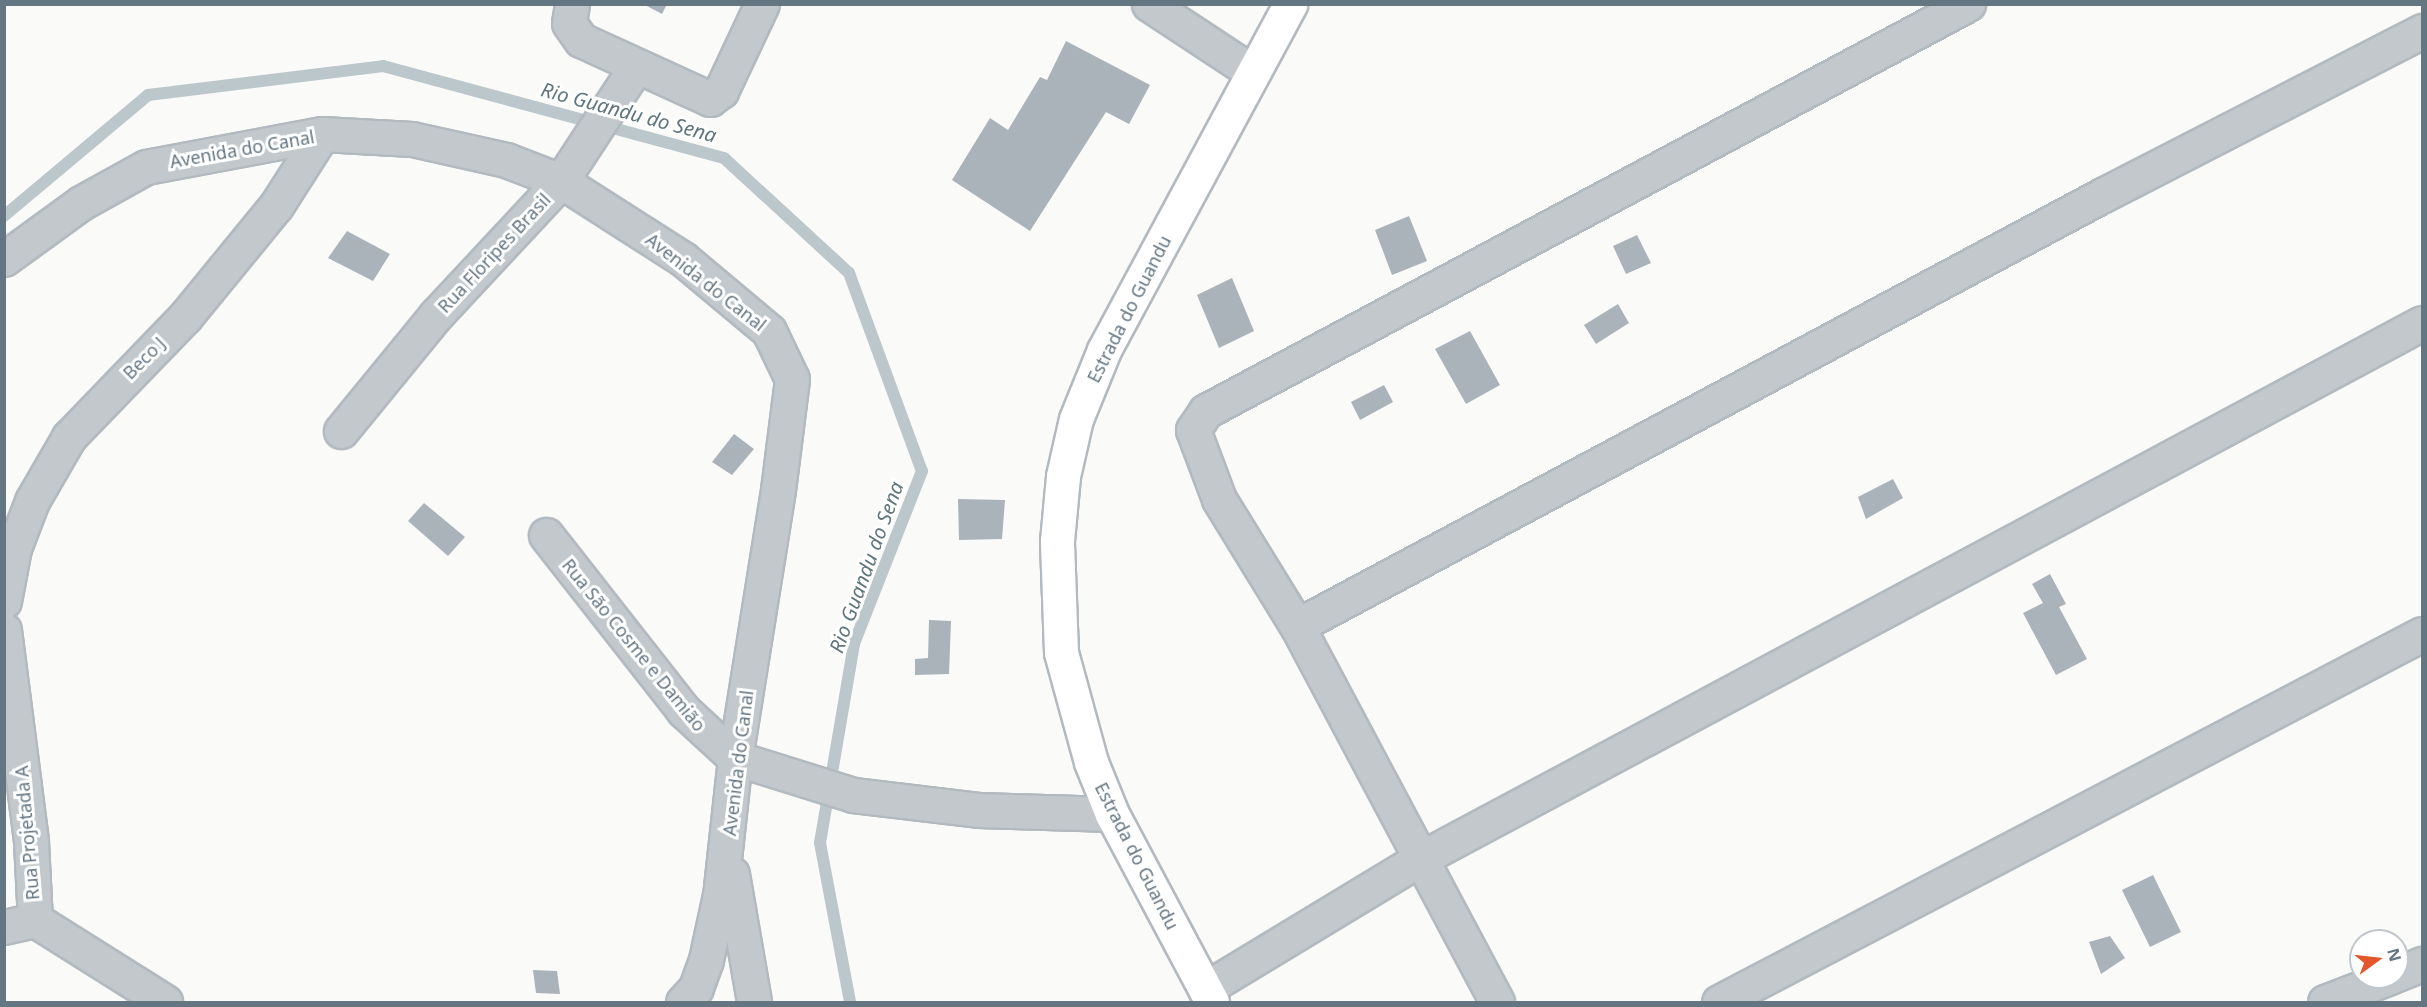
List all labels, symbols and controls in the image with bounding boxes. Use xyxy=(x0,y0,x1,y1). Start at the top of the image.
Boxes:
water label: Rio Guandu do Sena xyxy=(539,77,719,147)
street label: Avenida do Canal xyxy=(168,126,316,172)
street label: Rua Floripes Brasil xyxy=(433,189,555,317)
street label: Avenida do Canal xyxy=(642,228,770,336)
street label: Estrada do Guandu xyxy=(1083,232,1175,386)
street label: Beco J xyxy=(118,332,170,384)
water label: Rio Guandu do Sena xyxy=(824,478,908,656)
street label: Rua São Cosme e Damião xyxy=(558,554,710,736)
street label: Avenida do Canal xyxy=(718,689,758,837)
street label: Rua Projetada A xyxy=(10,765,44,901)
street label: Estrada do Guandu xyxy=(1091,779,1183,933)
north arrow xyxy=(2349,929,2409,989)
text: N xyxy=(2382,946,2407,964)

